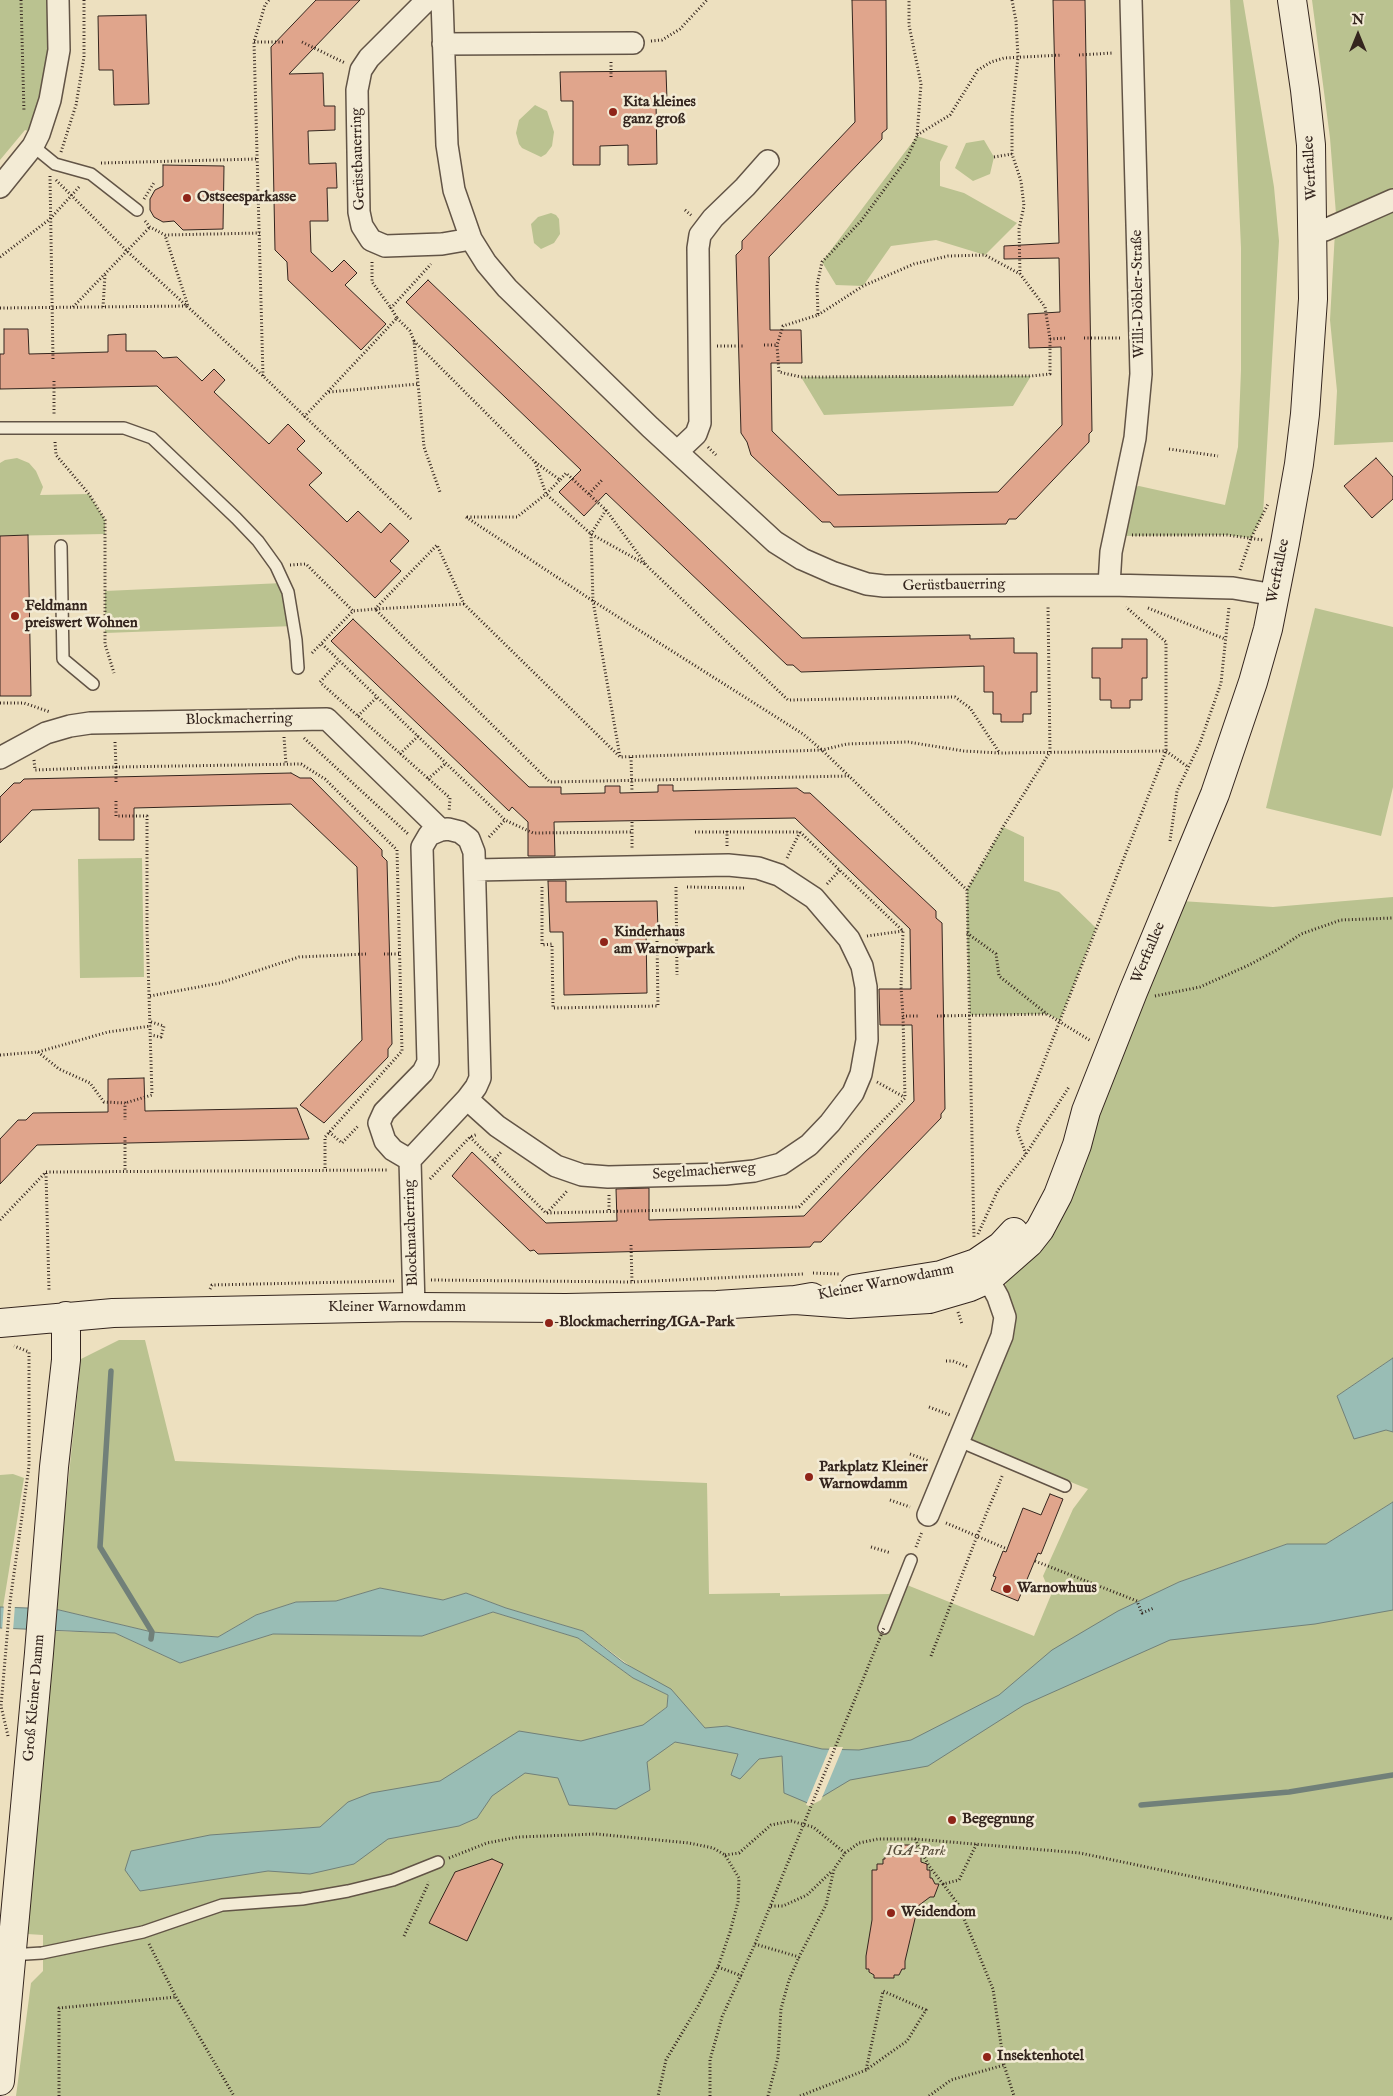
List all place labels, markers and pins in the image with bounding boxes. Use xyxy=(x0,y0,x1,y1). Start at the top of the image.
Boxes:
place label: Kita kleines ganz groß xyxy=(623,94,696,129)
marker: Kita kleines ganz groß xyxy=(607,106,619,118)
place label: Ostseesparkasse xyxy=(197,189,296,207)
marker: Ostseesparkasse xyxy=(181,192,193,204)
place label: Feldmann preiswert Wohnen xyxy=(25,598,138,633)
marker: Feldmann preiswert Wohnen xyxy=(9,610,21,622)
place label: Kinderhaus am Warnowpark xyxy=(614,924,715,959)
marker: Kinderhaus am Warnowpark xyxy=(598,936,610,948)
place label: Blockmacherring/IGA-Park xyxy=(559,1314,735,1332)
marker: Blockmacherring/IGA-Park xyxy=(543,1317,555,1329)
place label: Parkplatz Kleiner Warnowdamm xyxy=(819,1459,928,1494)
marker: Parkplatz Kleiner Warnowdamm xyxy=(803,1471,815,1483)
place label: Warnowhuus xyxy=(1017,1580,1097,1598)
marker: Warnowhuus xyxy=(1001,1583,1013,1595)
place label: Begegnung xyxy=(962,1811,1034,1829)
marker: Begegnung xyxy=(946,1814,958,1826)
place label: Weidendom xyxy=(901,1904,976,1922)
marker: Weidendom xyxy=(885,1907,897,1919)
place label: Insektenhotel xyxy=(997,2048,1084,2066)
marker: Insektenhotel xyxy=(981,2051,993,2063)

